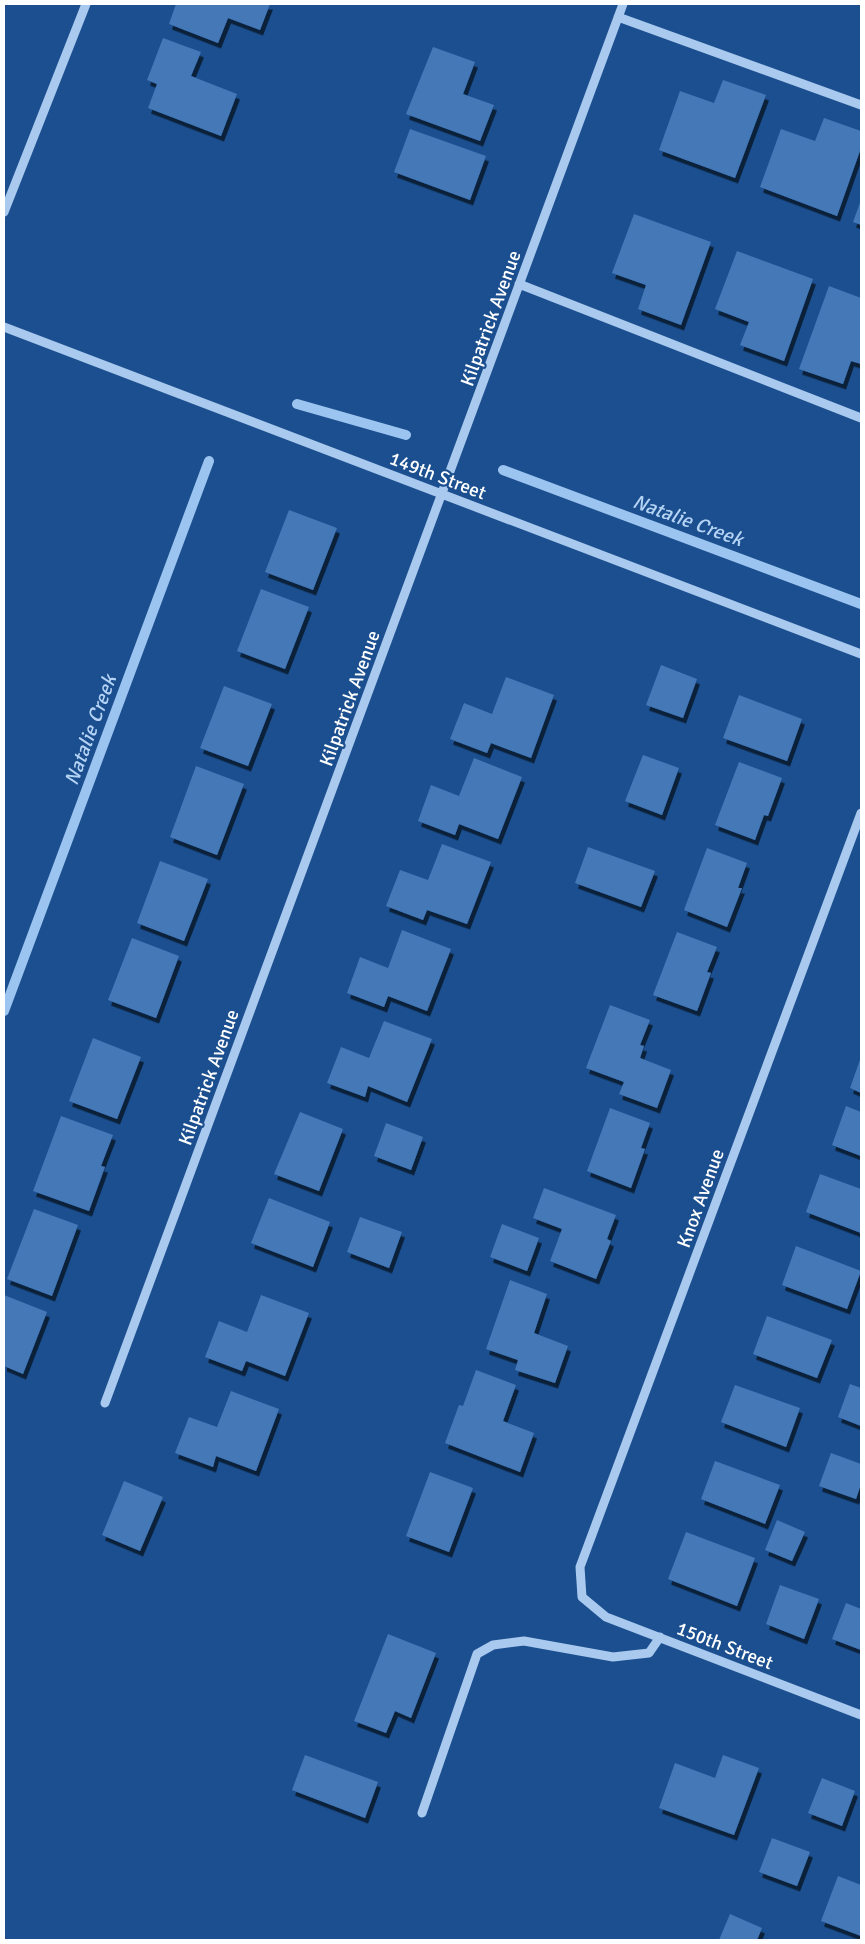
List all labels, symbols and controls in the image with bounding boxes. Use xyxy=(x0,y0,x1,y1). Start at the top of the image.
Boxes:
street label: Kilpatrick Avenue xyxy=(455,247,527,390)
street label: 149th Street xyxy=(386,447,490,505)
water label: Natalie Creek xyxy=(629,489,748,553)
street label: Kilpatrick Avenue xyxy=(314,627,386,770)
water label: Natalie Creek xyxy=(59,670,123,789)
street label: Kilpatrick Avenue xyxy=(173,1006,245,1149)
street label: Knox Avenue xyxy=(672,1146,730,1251)
street label: 150th Street xyxy=(673,1617,777,1675)

